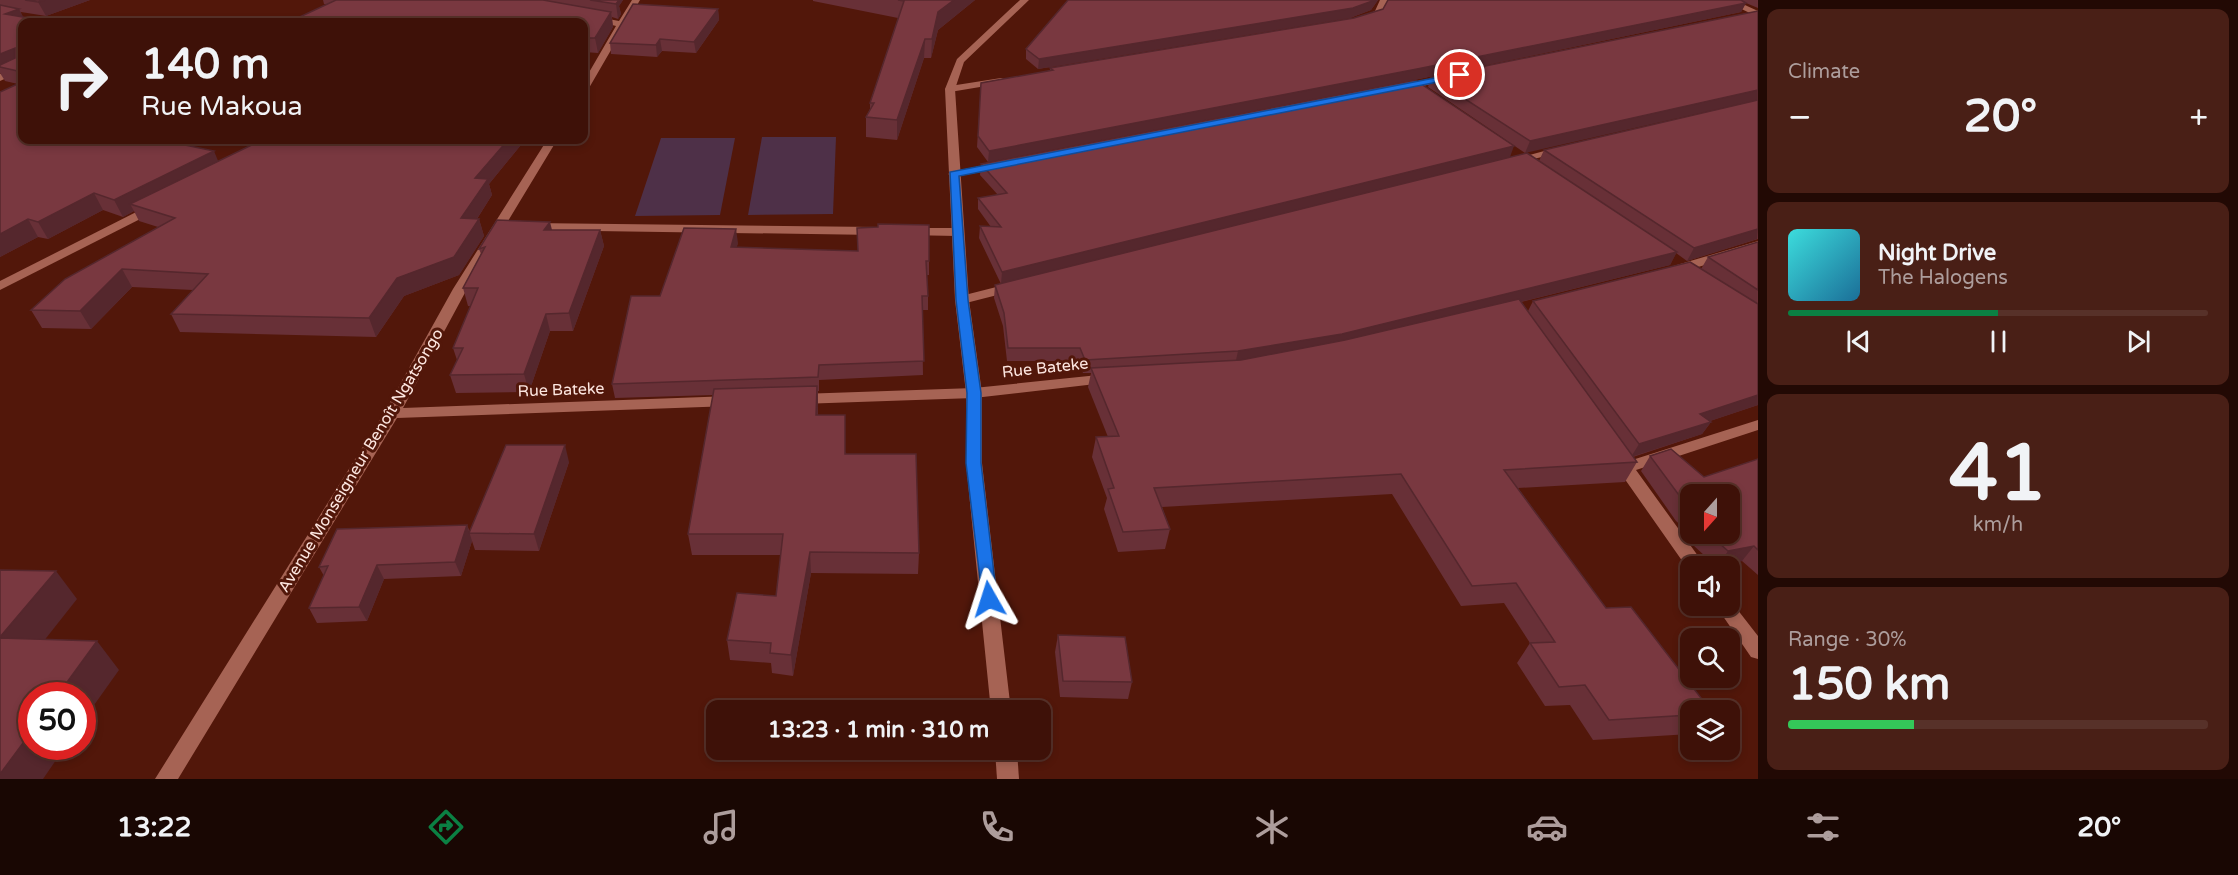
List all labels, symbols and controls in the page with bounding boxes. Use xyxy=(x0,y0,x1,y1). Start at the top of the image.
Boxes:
text: 140 m xyxy=(141,39,270,90)
icon: right xyxy=(42,42,120,120)
pin xyxy=(1434,49,1485,100)
icon: arrive xyxy=(1443,58,1476,91)
text: Climate xyxy=(1788,60,1860,84)
text: Rue Makoua xyxy=(141,90,303,123)
text: 20° xyxy=(1964,90,2037,144)
text: − xyxy=(1788,98,1812,137)
text: + xyxy=(2189,98,2208,137)
text: Night Drive xyxy=(1878,240,1996,266)
text: The Halogens xyxy=(1878,266,2008,290)
street label: Avenue Monseigneur Benoît Ngatsongo xyxy=(274,325,448,596)
icon: previous xyxy=(1842,325,1875,358)
icon: pause xyxy=(1982,325,2015,358)
icon: next xyxy=(2122,325,2155,358)
street label: Rue Bateke xyxy=(1001,354,1089,382)
street label: Rue Bateke xyxy=(517,378,605,402)
text: 41 xyxy=(1949,427,2047,521)
north arrow xyxy=(1680,484,1740,544)
map controls xyxy=(1680,484,1740,760)
text: km/h xyxy=(1973,513,2023,537)
button: sound xyxy=(1680,556,1740,616)
position arrow xyxy=(957,567,1021,631)
button: search xyxy=(1680,628,1740,688)
text: Range · 30% xyxy=(1788,628,1907,652)
text: 150 km xyxy=(1788,658,1950,712)
speed limit sign: 50 xyxy=(18,682,96,760)
button: layers xyxy=(1680,700,1740,760)
text: 13:23 · 1 min · 310 m xyxy=(768,717,989,743)
icon: directions xyxy=(425,806,467,848)
icon: music xyxy=(700,806,742,848)
icon: phone xyxy=(976,806,1018,848)
icon: climate xyxy=(1251,806,1293,848)
icon: car xyxy=(1526,806,1568,848)
icon: filters xyxy=(1802,806,1844,848)
text: 13:22 xyxy=(117,811,192,844)
text: 20° xyxy=(2077,811,2121,844)

